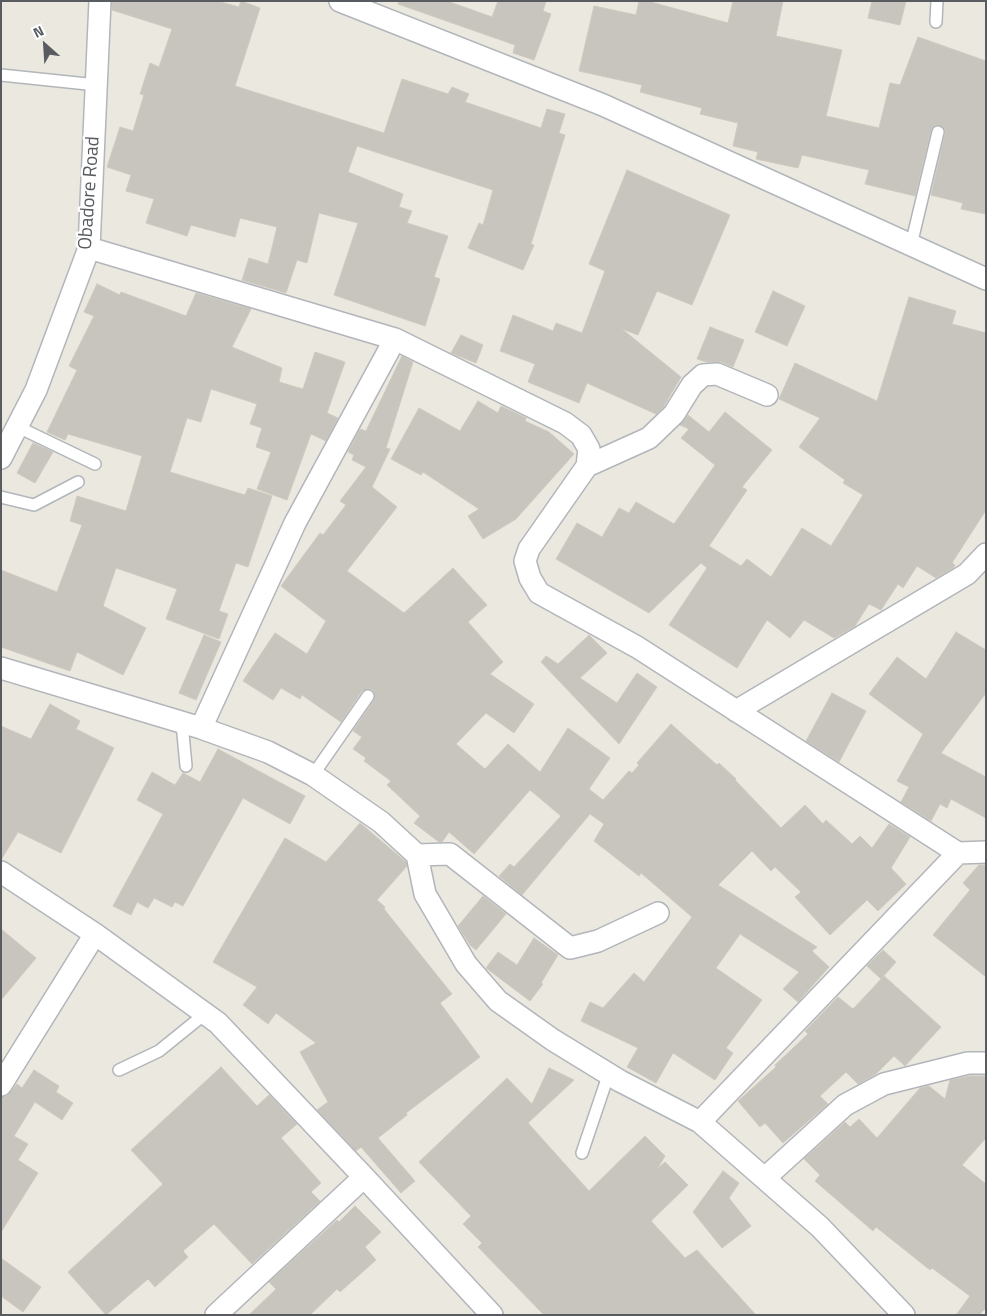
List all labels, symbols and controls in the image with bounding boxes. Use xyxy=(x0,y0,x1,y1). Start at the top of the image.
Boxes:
north arrow xyxy=(20,20,70,70)
text: N xyxy=(29,20,47,43)
street label: Obadore Road xyxy=(75,136,105,250)

